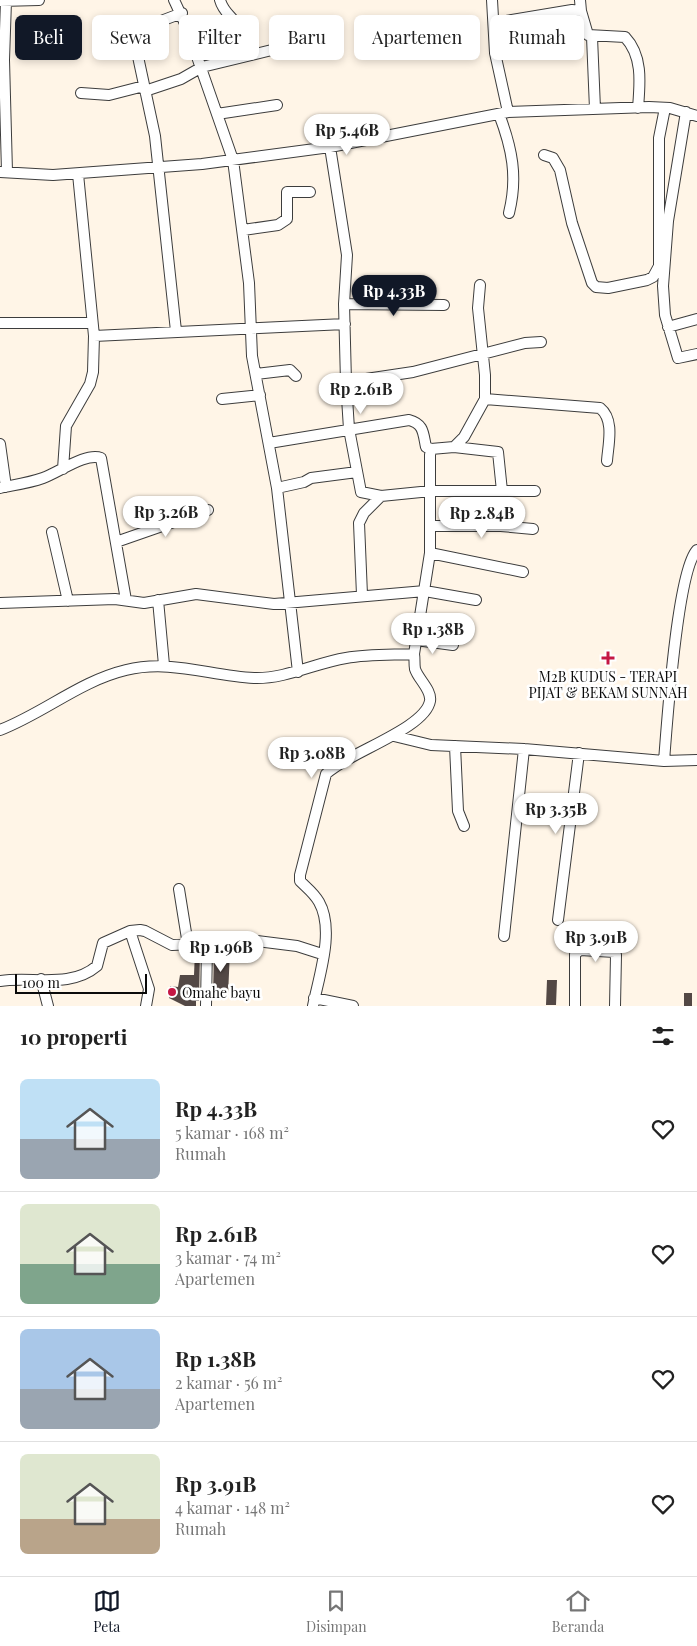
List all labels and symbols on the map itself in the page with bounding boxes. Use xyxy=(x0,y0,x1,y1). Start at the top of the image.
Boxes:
pin: Rp 5.46B xyxy=(295,114,399,156)
pin: Rp 4.33B xyxy=(342,274,446,317)
pin: Rp 2.61B xyxy=(309,372,413,415)
pin: Rp 3.26B xyxy=(114,496,218,538)
pin: Rp 2.84B xyxy=(430,496,534,539)
pin: Rp 1.38B xyxy=(381,612,485,655)
marker: M2B KUDUS - TERAPI PIJAT & BEKAM SUNNAH xyxy=(601,651,615,665)
place label: M2B KUDUS - TERAPI PIJAT & BEKAM SUNNAH xyxy=(528,667,688,702)
pin: Rp 3.08B xyxy=(260,736,364,779)
pin: Rp 3.35B xyxy=(504,792,608,835)
pin: Rp 3.91B xyxy=(544,920,648,963)
pin: Rp 1.96B xyxy=(169,930,273,973)
scale bar xyxy=(15,971,148,994)
place label: Omahe bayu xyxy=(182,983,261,1002)
marker: Omahe bayu xyxy=(166,986,178,998)

